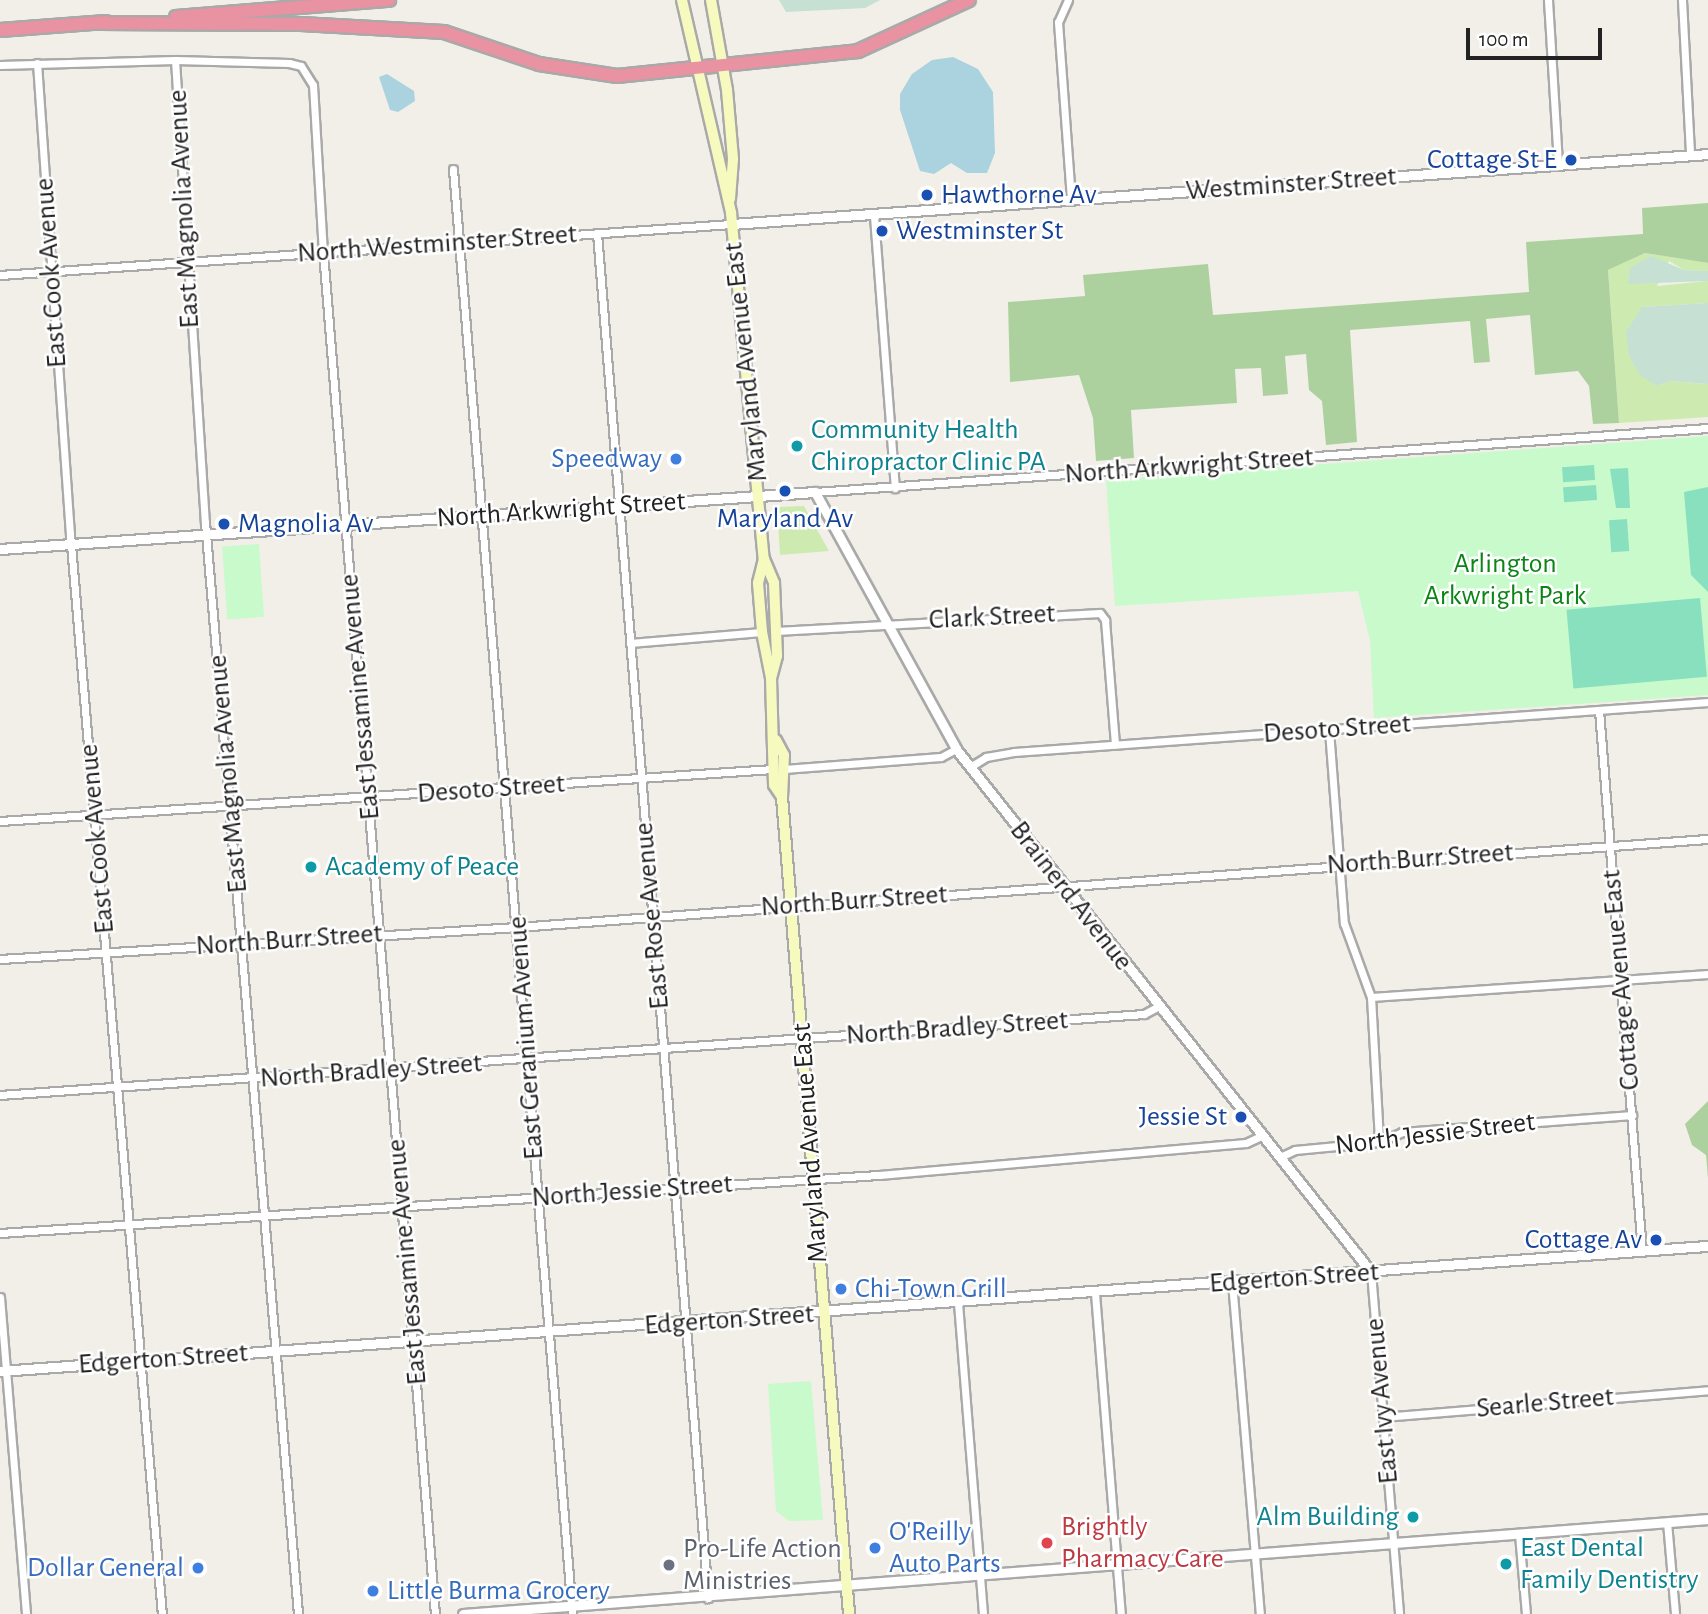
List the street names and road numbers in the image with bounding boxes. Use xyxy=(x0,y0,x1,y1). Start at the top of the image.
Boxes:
street label: East Magnolia Avenue xyxy=(161,89,207,329)
street label: Westminster Street xyxy=(1185,160,1397,208)
street label: East Cook Avenue xyxy=(28,177,74,369)
street label: North Westminster Street xyxy=(296,217,578,271)
street label: Maryland Avenue East xyxy=(717,241,775,483)
street label: North Arkwright Street xyxy=(1063,441,1315,491)
street label: North Arkwright Street xyxy=(435,485,687,535)
street label: East Jessamine Avenue xyxy=(333,573,387,821)
street label: Clark Street xyxy=(928,597,1056,637)
street label: East Magnolia Avenue xyxy=(201,653,255,895)
street label: Desoto Street xyxy=(1262,707,1412,751)
street label: East Cook Avenue xyxy=(72,743,122,935)
street label: Desoto Street xyxy=(416,767,566,811)
street label: Brainerd Avenue xyxy=(1002,815,1140,977)
street label: East Rose Avenue xyxy=(627,821,677,1011)
street label: North Burr Street xyxy=(1326,836,1514,882)
street label: Cottage Avenue East xyxy=(1595,868,1647,1092)
street label: North Burr Street xyxy=(760,878,948,924)
street label: East Geranium Avenue xyxy=(501,915,551,1161)
street label: North Burr Street xyxy=(195,917,383,963)
street label: North Bradley Street xyxy=(845,1003,1069,1053)
street label: Maryland Avenue East xyxy=(785,1022,835,1264)
street label: North Bradley Street xyxy=(259,1046,483,1096)
street label: North Jessie Street xyxy=(1333,1105,1537,1163)
street label: East Jessamine Avenue xyxy=(380,1138,434,1386)
street label: North Jessie Street xyxy=(530,1167,734,1215)
street label: Edgerton Street xyxy=(1208,1255,1380,1301)
street label: Edgerton Street xyxy=(643,1297,815,1343)
street label: East Ivy Avenue xyxy=(1358,1317,1406,1485)
street label: Edgerton Street xyxy=(77,1336,249,1382)
street label: Searle Street xyxy=(1475,1380,1615,1426)

